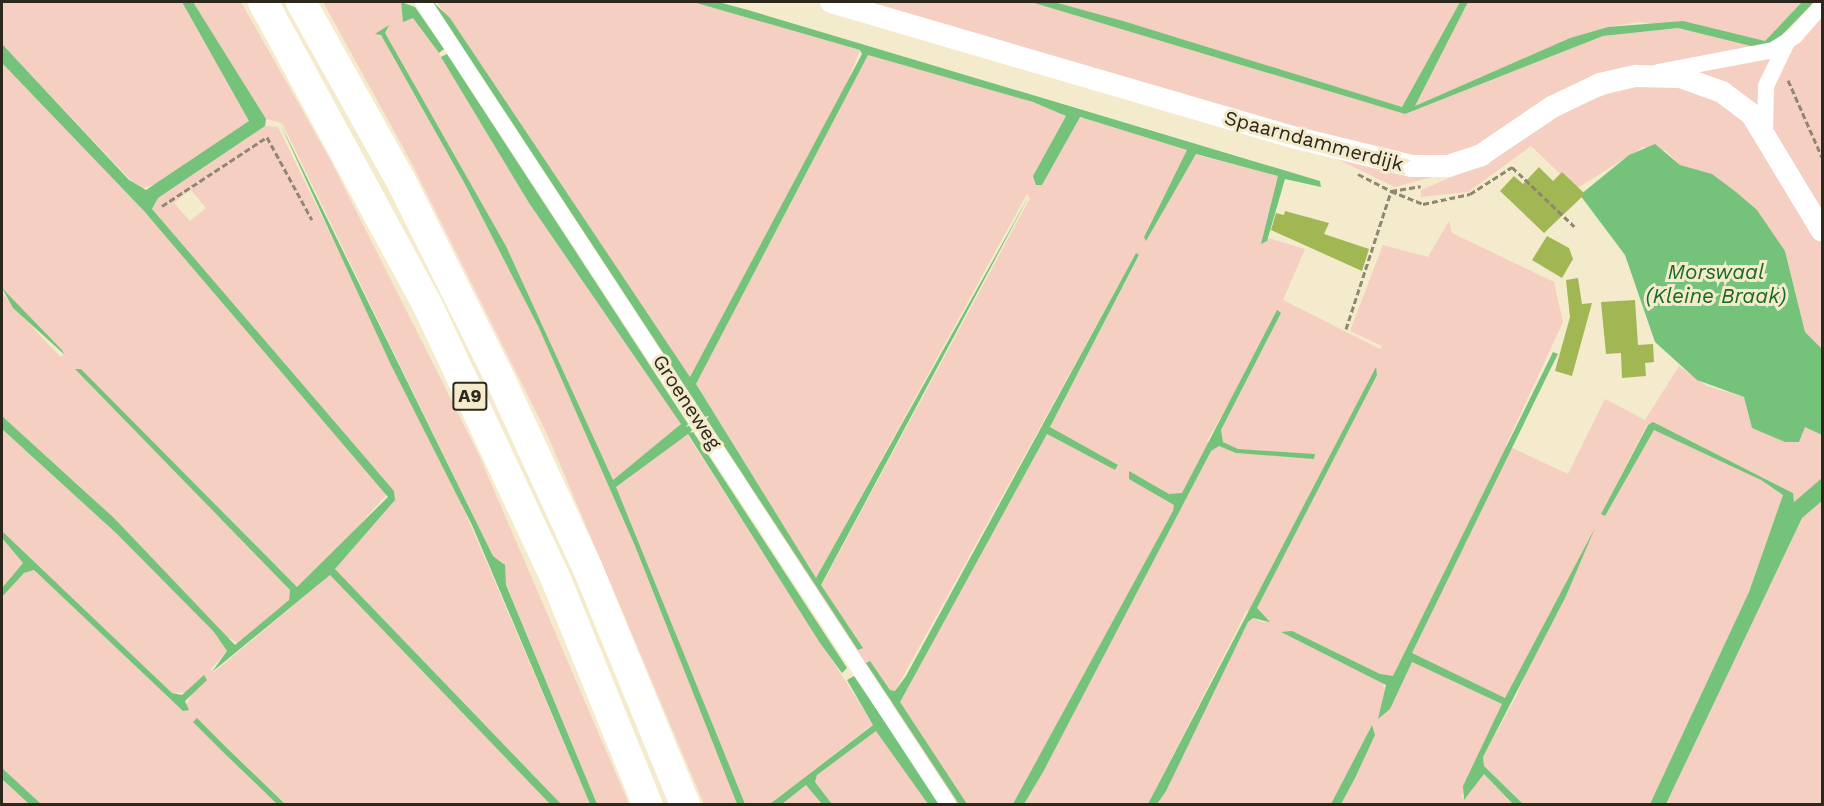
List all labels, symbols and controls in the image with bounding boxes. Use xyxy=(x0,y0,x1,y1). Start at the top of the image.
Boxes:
street label: Spaarndammerdijk xyxy=(1222,106,1406,176)
water label: Morswaal (Kleine Braak) xyxy=(1646,259,1786,309)
street label: Groeneweg xyxy=(647,350,727,454)
road number: A9 xyxy=(452,381,488,411)

